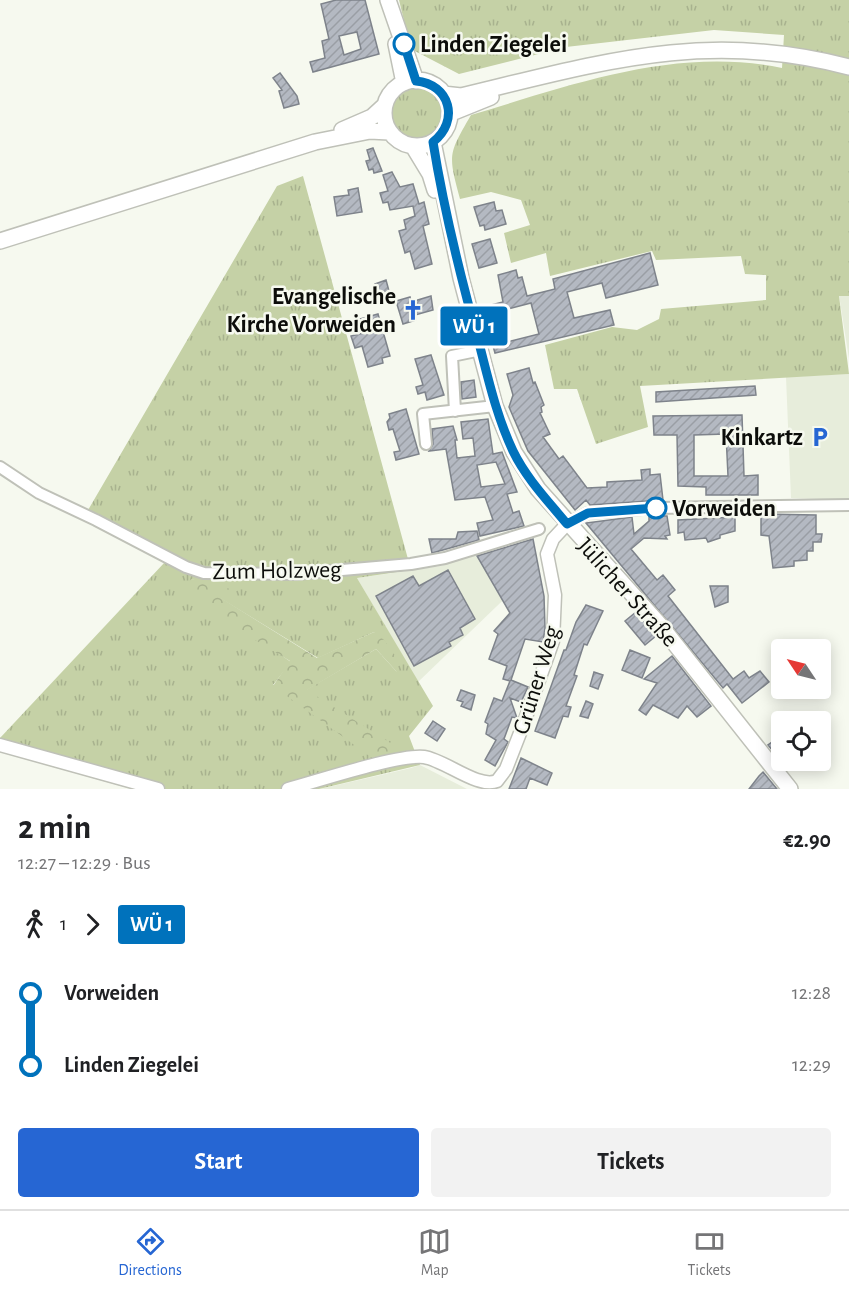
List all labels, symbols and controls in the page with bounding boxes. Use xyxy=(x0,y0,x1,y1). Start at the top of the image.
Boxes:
marker: Linden Ziegelei xyxy=(393,33,415,55)
place label: Linden Ziegelei xyxy=(420,33,567,57)
place label: Evangelische Kirche Vorweiden xyxy=(227,285,396,337)
church icon: Evangelische Kirche Vorweiden xyxy=(401,298,425,322)
line badge: WÜ 1 xyxy=(432,306,516,346)
text: WÜ 1 xyxy=(452,316,496,337)
parking icon: Kinkartz xyxy=(808,425,832,449)
place label: Kinkartz xyxy=(720,426,803,450)
marker: Vorweiden xyxy=(645,497,667,519)
place label: Vorweiden xyxy=(672,497,776,521)
street label: Jülicher Straße xyxy=(572,534,682,652)
street label: Zum Holzweg xyxy=(212,558,342,584)
street label: Grüner Weg xyxy=(509,623,565,737)
north arrow xyxy=(771,639,831,699)
map controls xyxy=(771,639,831,771)
button: locate xyxy=(771,711,831,771)
text: 2 min xyxy=(18,812,91,845)
text: €2.90 xyxy=(783,829,831,851)
text: 12:27 – 12:29 · Bus xyxy=(18,853,151,873)
icon: walk xyxy=(18,908,51,941)
icon: forward xyxy=(76,908,109,941)
text: 1 xyxy=(60,914,67,934)
text: WÜ 1 xyxy=(130,914,173,935)
text: Vorweiden xyxy=(64,982,159,1004)
text: 12:28 xyxy=(792,983,831,1003)
text: Linden Ziegelei xyxy=(64,1054,199,1076)
text: 12:29 xyxy=(792,1055,831,1075)
button: Start xyxy=(18,1128,419,1197)
button: Tickets xyxy=(431,1128,831,1197)
tab: Directions xyxy=(118,1225,182,1280)
tab: Map xyxy=(418,1225,451,1280)
tab: Tickets xyxy=(688,1225,731,1280)

